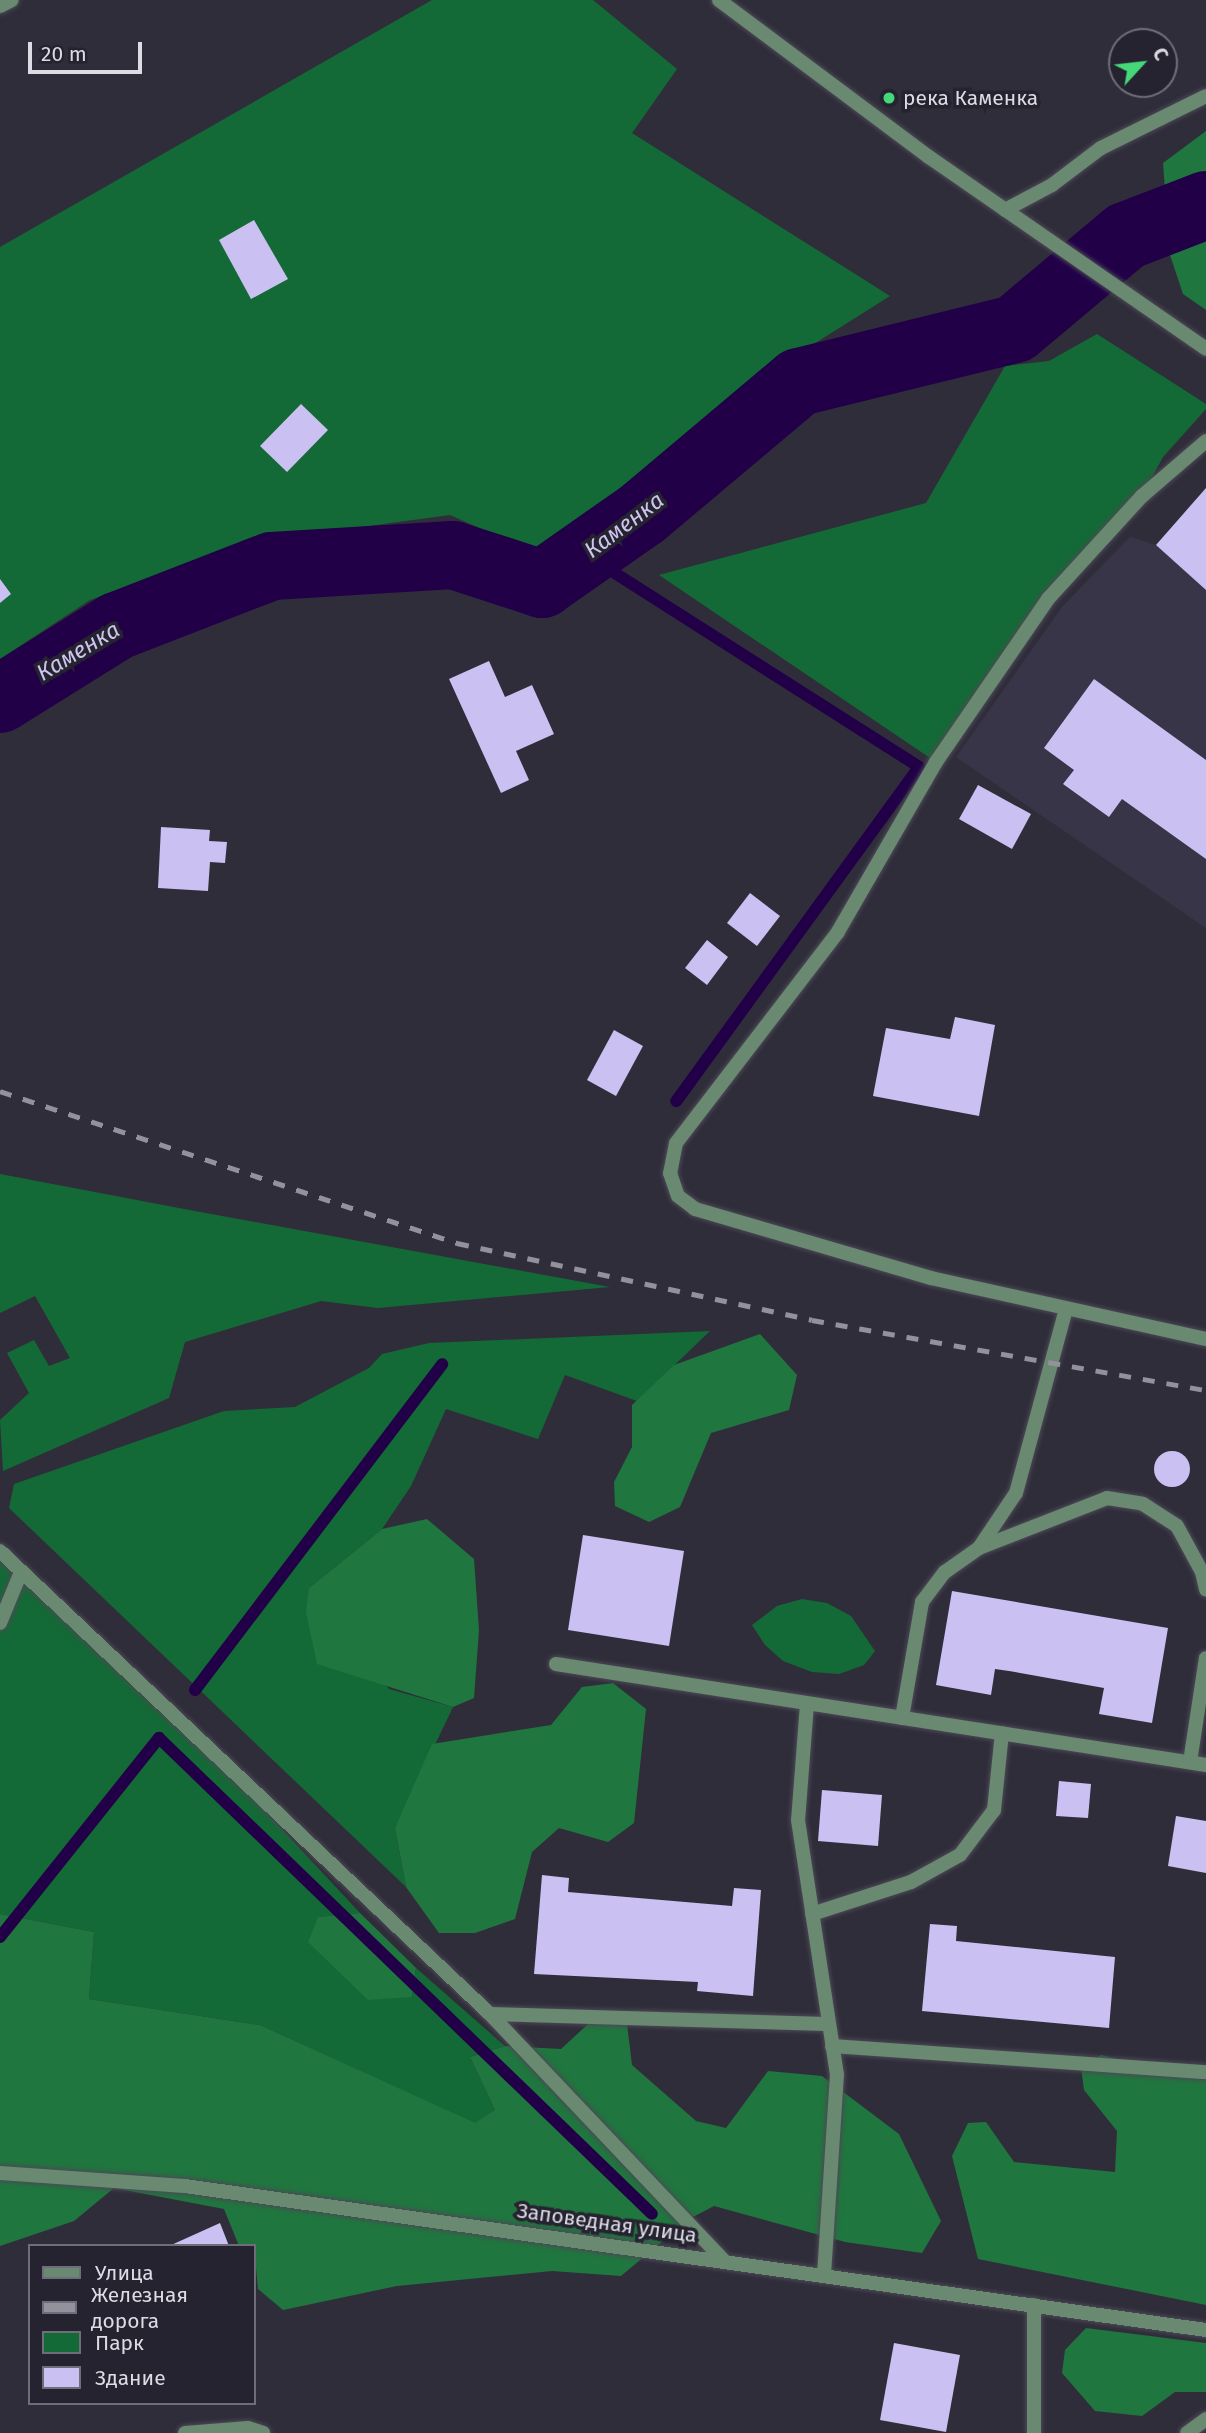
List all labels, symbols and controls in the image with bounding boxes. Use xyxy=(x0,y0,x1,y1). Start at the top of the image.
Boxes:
scale bar xyxy=(32,28,145,72)
north arrow xyxy=(1108,28,1178,98)
text: 20 m xyxy=(41,41,87,67)
text: С xyxy=(1148,44,1173,64)
place label: река Каменка xyxy=(903,85,1038,111)
marker: река Каменка xyxy=(881,90,897,106)
water label: Каменка xyxy=(579,486,669,564)
water label: Каменка xyxy=(31,615,125,687)
street label: Заповедная улица xyxy=(516,2198,698,2248)
legend xyxy=(28,2244,256,2405)
text: Улица xyxy=(95,2260,154,2286)
text: Железная дорога xyxy=(91,2282,188,2334)
text: Парк xyxy=(95,2330,144,2356)
text: Здание xyxy=(95,2365,166,2391)

